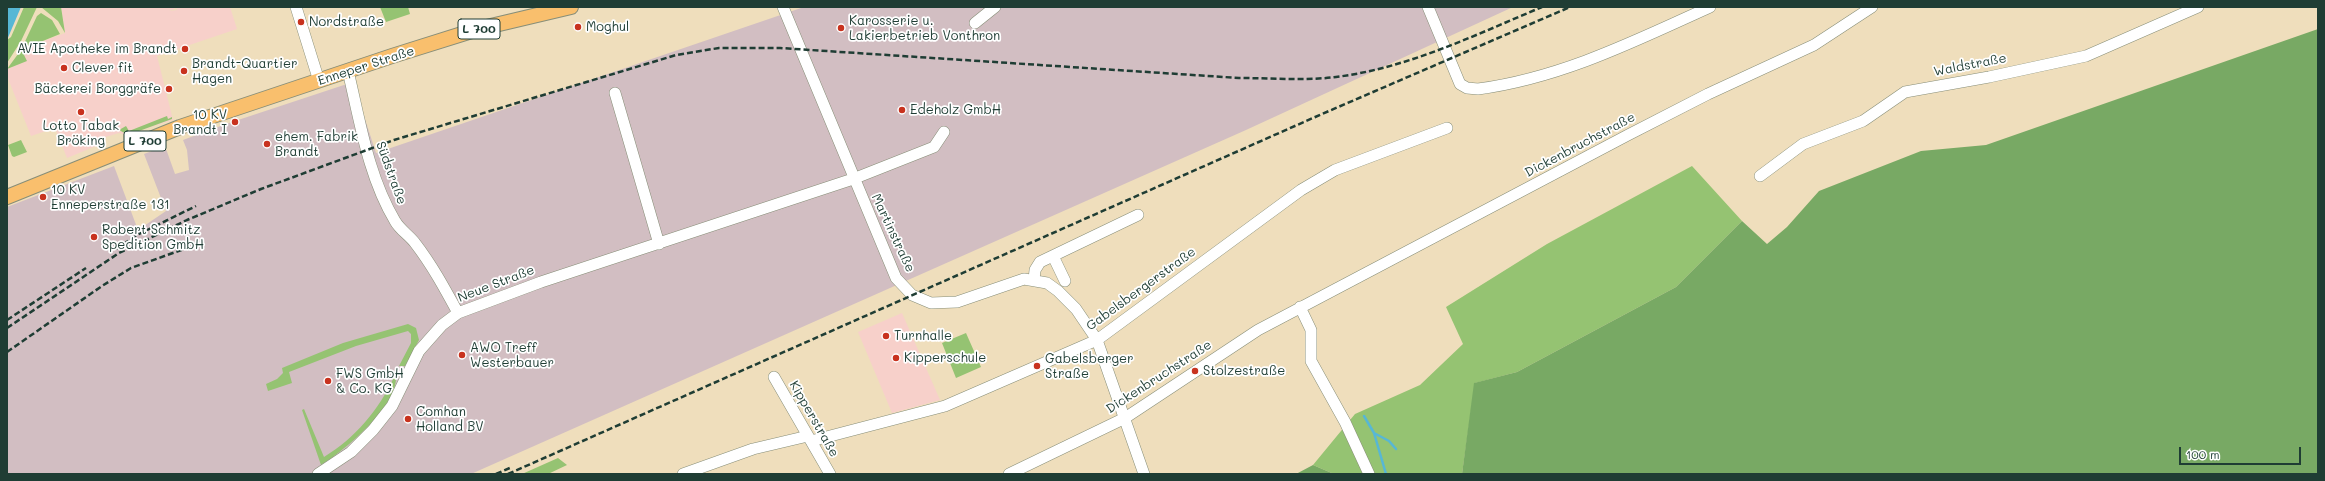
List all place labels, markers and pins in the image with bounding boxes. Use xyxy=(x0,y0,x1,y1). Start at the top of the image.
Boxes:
place label: Karosserie u. Lakierbetrieb Vonthron xyxy=(849,13,1000,44)
place label: Nordstraße xyxy=(309,14,384,30)
marker: Nordstraße xyxy=(296,17,306,27)
place label: Moghul xyxy=(586,19,629,35)
marker: Moghul xyxy=(573,22,583,32)
marker: Karosserie u. Lakierbetrieb Vonthron xyxy=(836,23,846,33)
place label: AVIE Apotheke im Brandt xyxy=(17,41,177,57)
marker: AVIE Apotheke im Brandt xyxy=(180,44,190,54)
place label: Brandt-Quartier Hagen xyxy=(192,56,298,87)
place label: Clever fit xyxy=(72,60,133,76)
marker: Clever fit xyxy=(59,63,69,73)
marker: Brandt-Quartier Hagen xyxy=(179,66,189,76)
place label: Bäckerei Borggräfe xyxy=(34,81,161,97)
marker: Bäckerei Borggräfe xyxy=(164,84,174,94)
place label: Edeholz GmbH xyxy=(910,102,1001,118)
marker: Edeholz GmbH xyxy=(897,105,907,115)
marker: Lotto Tabak Bröking xyxy=(76,107,86,117)
place label: 10 KV Brandt I xyxy=(173,107,227,138)
marker: 10 KV Brandt I xyxy=(230,117,240,127)
place label: Lotto Tabak Bröking xyxy=(43,118,119,149)
place label: ehem. Fabrik Brandt xyxy=(275,129,358,160)
marker: ehem. Fabrik Brandt xyxy=(262,139,272,149)
place label: 10 KV Enneperstraße 131 xyxy=(51,182,170,213)
marker: 10 KV Enneperstraße 131 xyxy=(38,192,48,202)
place label: Robert Schmitz Spedition GmbH xyxy=(102,222,204,253)
marker: Robert Schmitz Spedition GmbH xyxy=(89,232,99,242)
place label: Turnhalle xyxy=(894,328,952,344)
marker: Turnhalle xyxy=(881,331,891,341)
place label: AWO Treff Westerbauer xyxy=(470,340,554,371)
marker: AWO Treff Westerbauer xyxy=(457,350,467,360)
place label: Kipperschule xyxy=(904,350,986,366)
place label: Gabelsberger Straße xyxy=(1045,351,1134,382)
marker: Kipperschule xyxy=(891,353,901,363)
marker: Gabelsberger Straße xyxy=(1032,361,1042,371)
place label: Stolzestraße xyxy=(1203,363,1285,379)
place label: FWS GmbH & Co. KG xyxy=(336,366,404,397)
marker: Stolzestraße xyxy=(1190,366,1200,376)
marker: FWS GmbH & Co. KG xyxy=(323,376,333,386)
place label: Comhan Holland BV xyxy=(416,404,484,435)
marker: Comhan Holland BV xyxy=(403,414,413,424)

